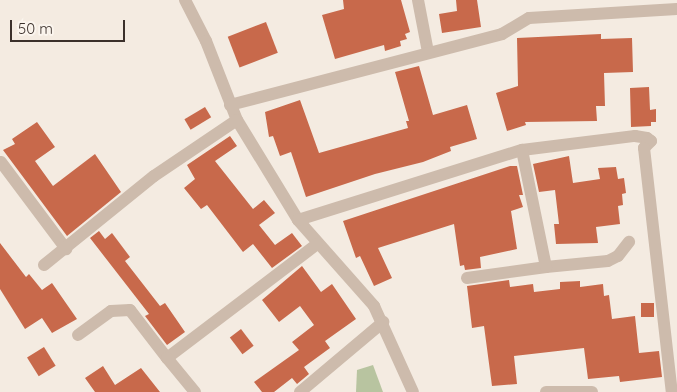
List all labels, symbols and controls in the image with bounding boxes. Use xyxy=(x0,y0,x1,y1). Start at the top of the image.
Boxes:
scale bar xyxy=(12,10,128,42)
text: 50 m xyxy=(18,19,53,38)

